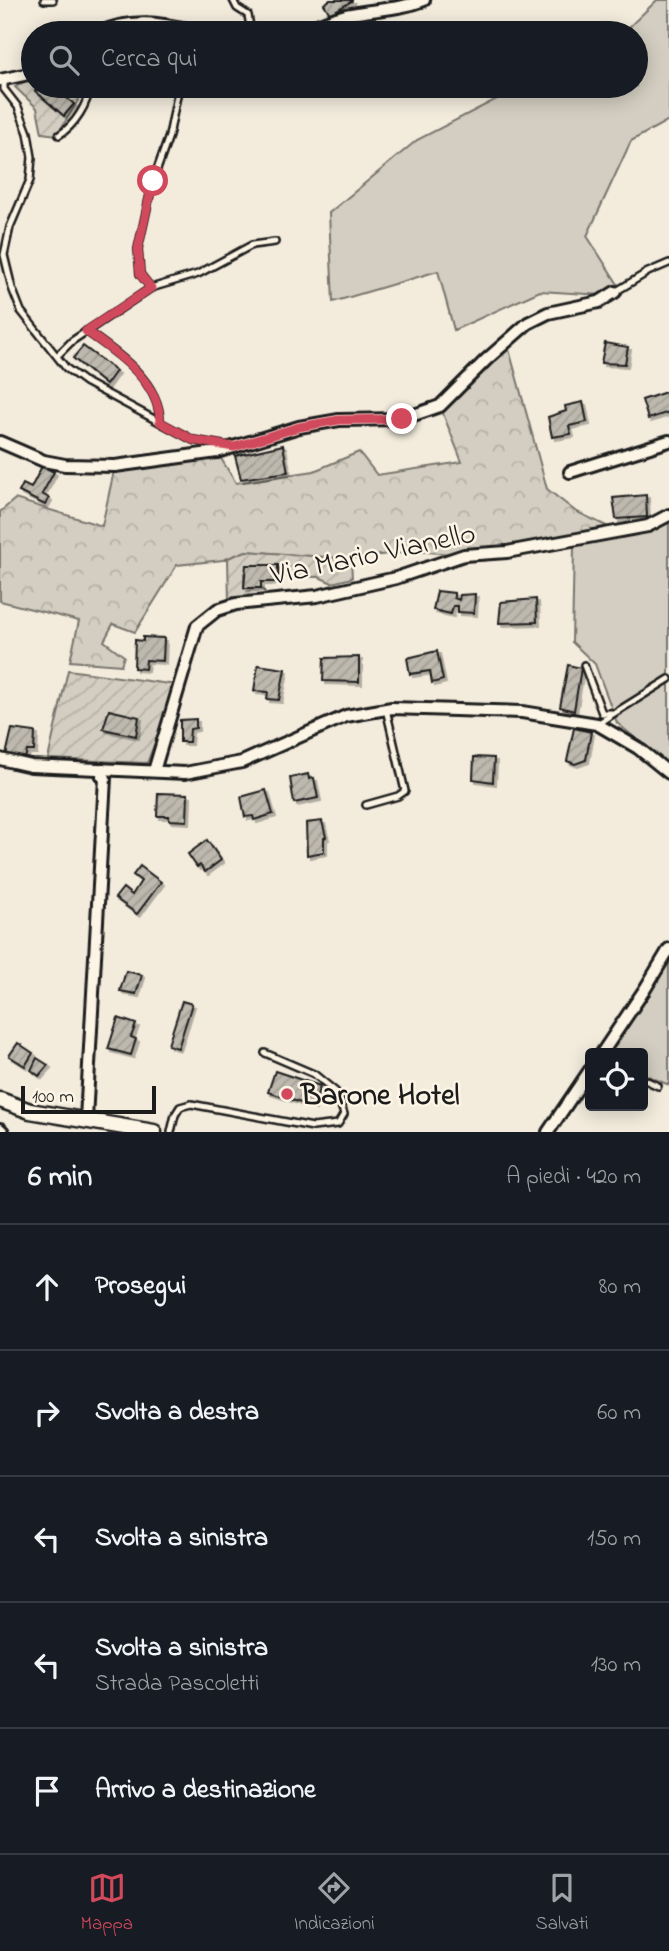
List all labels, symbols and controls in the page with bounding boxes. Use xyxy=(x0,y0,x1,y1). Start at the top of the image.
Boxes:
search box xyxy=(21,21,648,98)
icon: search xyxy=(45,41,83,79)
text: Cerca qui xyxy=(101,41,197,79)
route start xyxy=(137,165,168,196)
route end xyxy=(386,403,417,434)
street label: Via Mario Vianello xyxy=(266,513,480,599)
map controls xyxy=(585,1048,648,1111)
button: locate xyxy=(585,1048,648,1111)
place label: Barone Hotel xyxy=(299,1075,460,1119)
scale bar xyxy=(21,1083,156,1115)
text: 100 m xyxy=(32,1084,74,1111)
marker: Barone Hotel xyxy=(279,1086,295,1102)
text: 6 min xyxy=(28,1156,92,1200)
text: A piedi · 420 m xyxy=(506,1161,641,1194)
icon: ahead xyxy=(28,1268,66,1306)
text: Prosegui xyxy=(95,1268,186,1306)
text: 80 m xyxy=(599,1271,641,1304)
icon: right xyxy=(28,1394,66,1432)
text: Svolta a destra xyxy=(95,1394,259,1432)
text: 60 m xyxy=(597,1397,641,1430)
icon: left xyxy=(28,1520,66,1558)
text: Svolta a sinistra xyxy=(95,1520,268,1558)
text: 150 m xyxy=(587,1523,641,1556)
text: Svolta a sinistra xyxy=(95,1630,268,1668)
icon: left xyxy=(28,1646,66,1684)
text: 130 m xyxy=(591,1649,641,1682)
text: Strada Pascoletti xyxy=(95,1668,259,1701)
icon: arrive xyxy=(28,1772,66,1810)
text: Arrivo a destinazione xyxy=(95,1772,316,1810)
tab: Mappa xyxy=(80,1869,133,1938)
tab: Indicazioni xyxy=(294,1869,375,1938)
tab: Salvati xyxy=(535,1869,589,1938)

